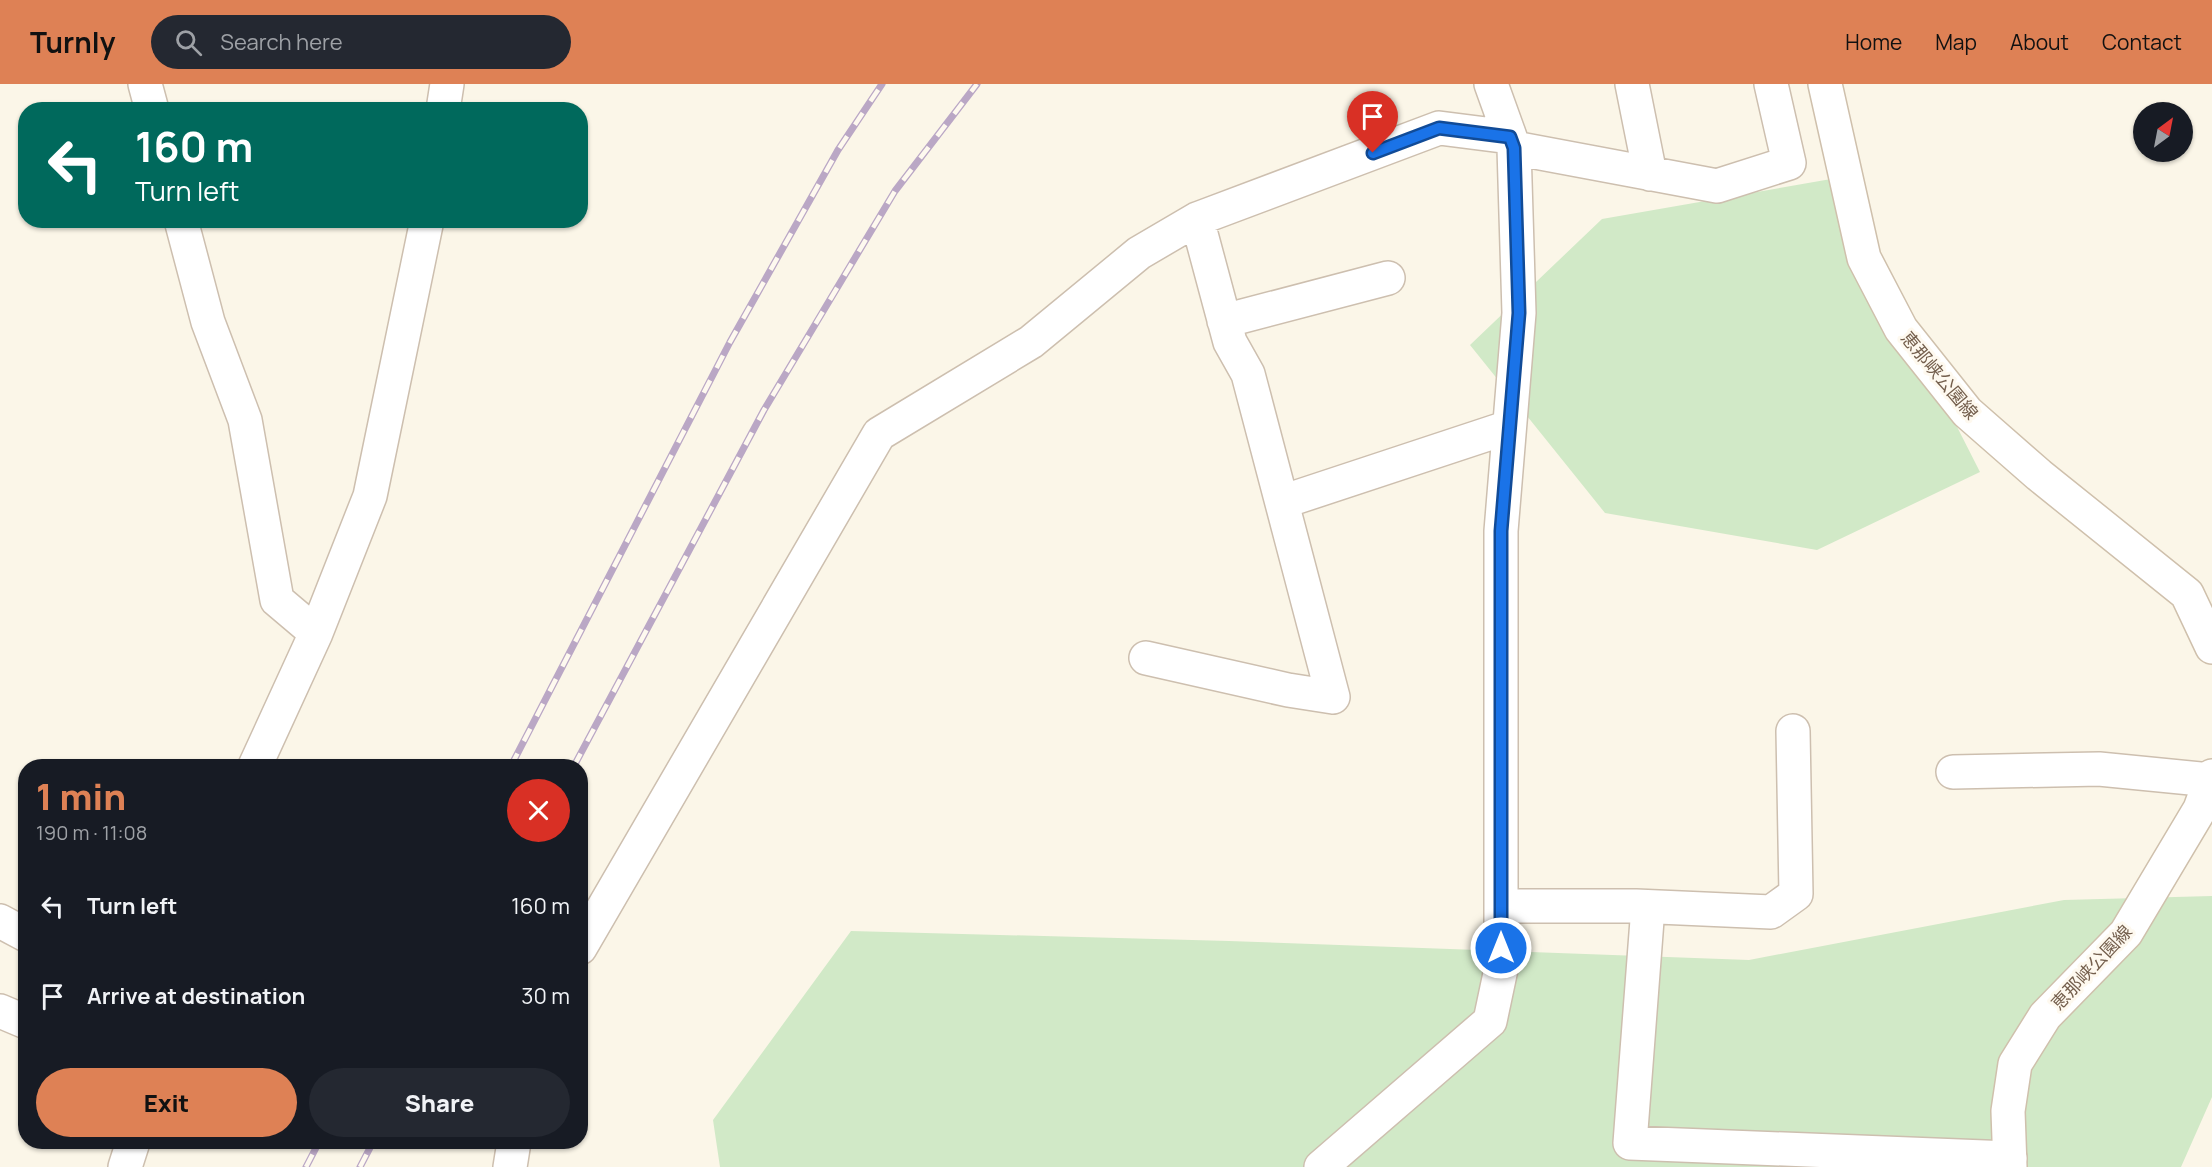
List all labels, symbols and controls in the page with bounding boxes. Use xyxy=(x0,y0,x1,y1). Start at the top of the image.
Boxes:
search box xyxy=(151,15,571,69)
text: Turnly xyxy=(30,23,115,61)
icon: search xyxy=(172,26,205,59)
text: Search here xyxy=(220,27,343,57)
text: Home xyxy=(1845,28,1902,56)
text: Map xyxy=(1935,28,1977,56)
text: About xyxy=(2010,28,2069,56)
text: Contact xyxy=(2102,28,2182,56)
pin xyxy=(1347,91,1398,153)
icon: arrive xyxy=(1356,100,1389,133)
north arrow xyxy=(2133,102,2193,162)
map controls xyxy=(2133,102,2193,162)
text: 160 m xyxy=(135,117,253,175)
icon: left xyxy=(36,126,114,204)
text: Turn left xyxy=(135,172,239,209)
street label: 恵那峡公園線 xyxy=(1896,326,1984,424)
text: 1 min xyxy=(36,772,126,821)
button: close xyxy=(507,779,570,842)
text: 190 m · 11:08 xyxy=(36,819,147,846)
icon: left xyxy=(36,890,69,923)
text: Turn left xyxy=(87,891,177,921)
text: 160 m xyxy=(511,891,570,921)
position arrow xyxy=(1469,916,1533,980)
street label: 恵那峡公園線 xyxy=(2045,919,2137,1015)
icon: arrive xyxy=(36,980,69,1013)
text: Arrive at destination xyxy=(87,981,305,1011)
text: 30 m xyxy=(521,981,570,1011)
button: Exit xyxy=(36,1068,297,1137)
button: Share xyxy=(309,1068,570,1137)

